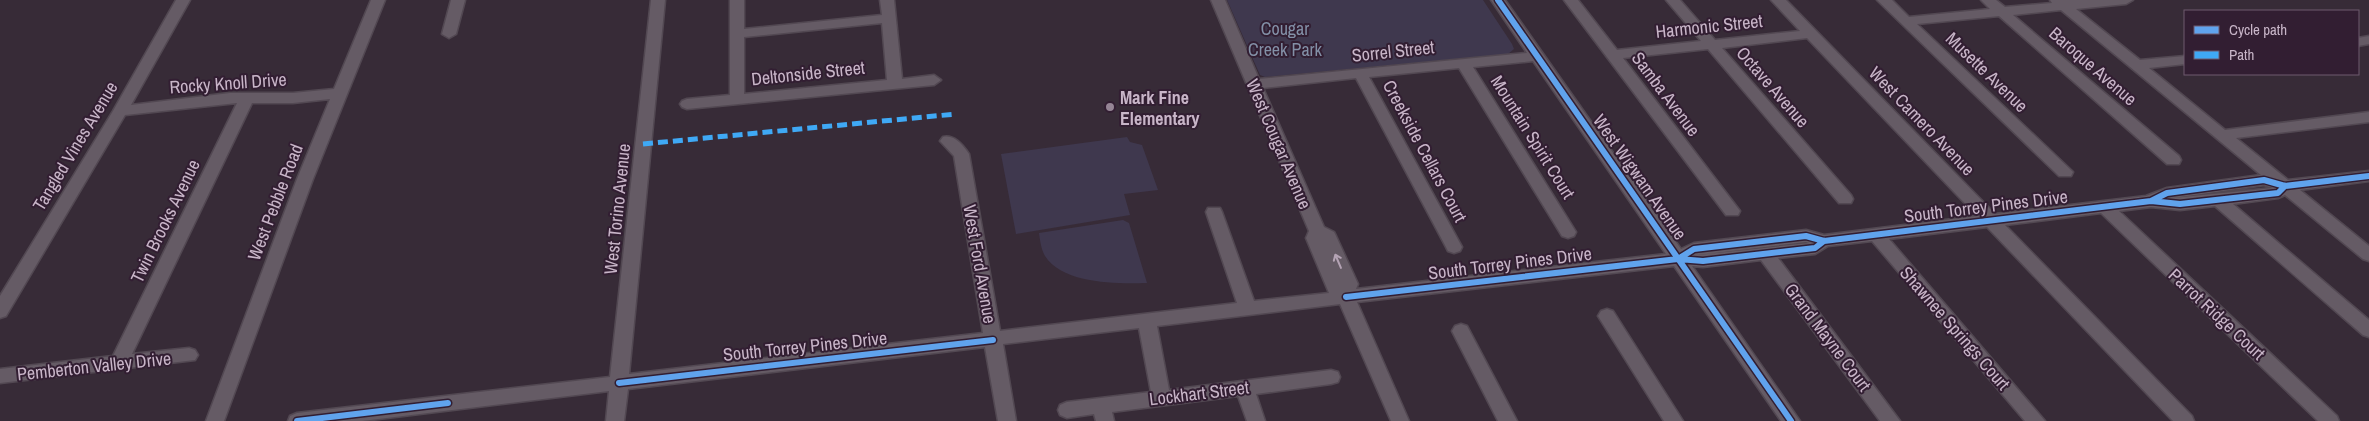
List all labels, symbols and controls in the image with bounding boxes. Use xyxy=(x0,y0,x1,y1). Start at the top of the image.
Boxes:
street label: Harmonic Street xyxy=(1654,8,1764,44)
legend xyxy=(2184,10,2359,75)
park label: Cougar Creek Park xyxy=(1248,16,1323,62)
text: Cycle path xyxy=(2229,19,2287,40)
street label: Baroque Avenue xyxy=(2044,21,2142,111)
street label: Musette Avenue xyxy=(1940,26,2034,118)
street label: Sorrel Street xyxy=(1350,34,1436,68)
street label: Octave Avenue xyxy=(1731,41,1815,133)
text: Path xyxy=(2229,44,2254,65)
street label: Samba Avenue xyxy=(1626,47,1706,141)
street label: Deltonside Street xyxy=(750,55,866,91)
street label: West Camero Avenue xyxy=(1863,61,1981,181)
street label: Rocky Knoll Drive xyxy=(169,66,287,100)
street label: Mountain Spirit Court xyxy=(1485,71,1581,203)
street label: West Cougar Avenue xyxy=(1240,75,1318,213)
street label: Creekside Cellars Court xyxy=(1377,76,1473,226)
street label: Tangled Vines Avenue xyxy=(27,77,123,215)
place label: Mark Fine Elementary xyxy=(1120,85,1200,131)
marker: Mark Fine Elementary xyxy=(1104,101,1116,113)
street label: West Wigwam Avenue xyxy=(1587,109,1693,245)
street label: West Pebble Road xyxy=(241,140,309,264)
street label: West Torino Avenue xyxy=(598,142,636,276)
street label: Twin Brooks Avenue xyxy=(124,155,206,287)
street label: South Torrey Pines Drive xyxy=(1903,184,2069,228)
street label: West Ford Avenue xyxy=(957,203,1003,325)
street label: South Torrey Pines Drive xyxy=(1427,241,1593,285)
one-way arrow xyxy=(1333,254,1343,269)
street label: Shawnee Springs Court xyxy=(1894,261,2016,395)
street label: Parrot Ridge Court xyxy=(2163,263,2271,365)
street label: Grand Mayne Court xyxy=(1779,278,1877,396)
street label: South Torrey Pines Drive xyxy=(722,325,888,367)
street label: Pemberton Valley Drive xyxy=(16,345,172,387)
street label: Lockhart Street xyxy=(1148,374,1250,412)

